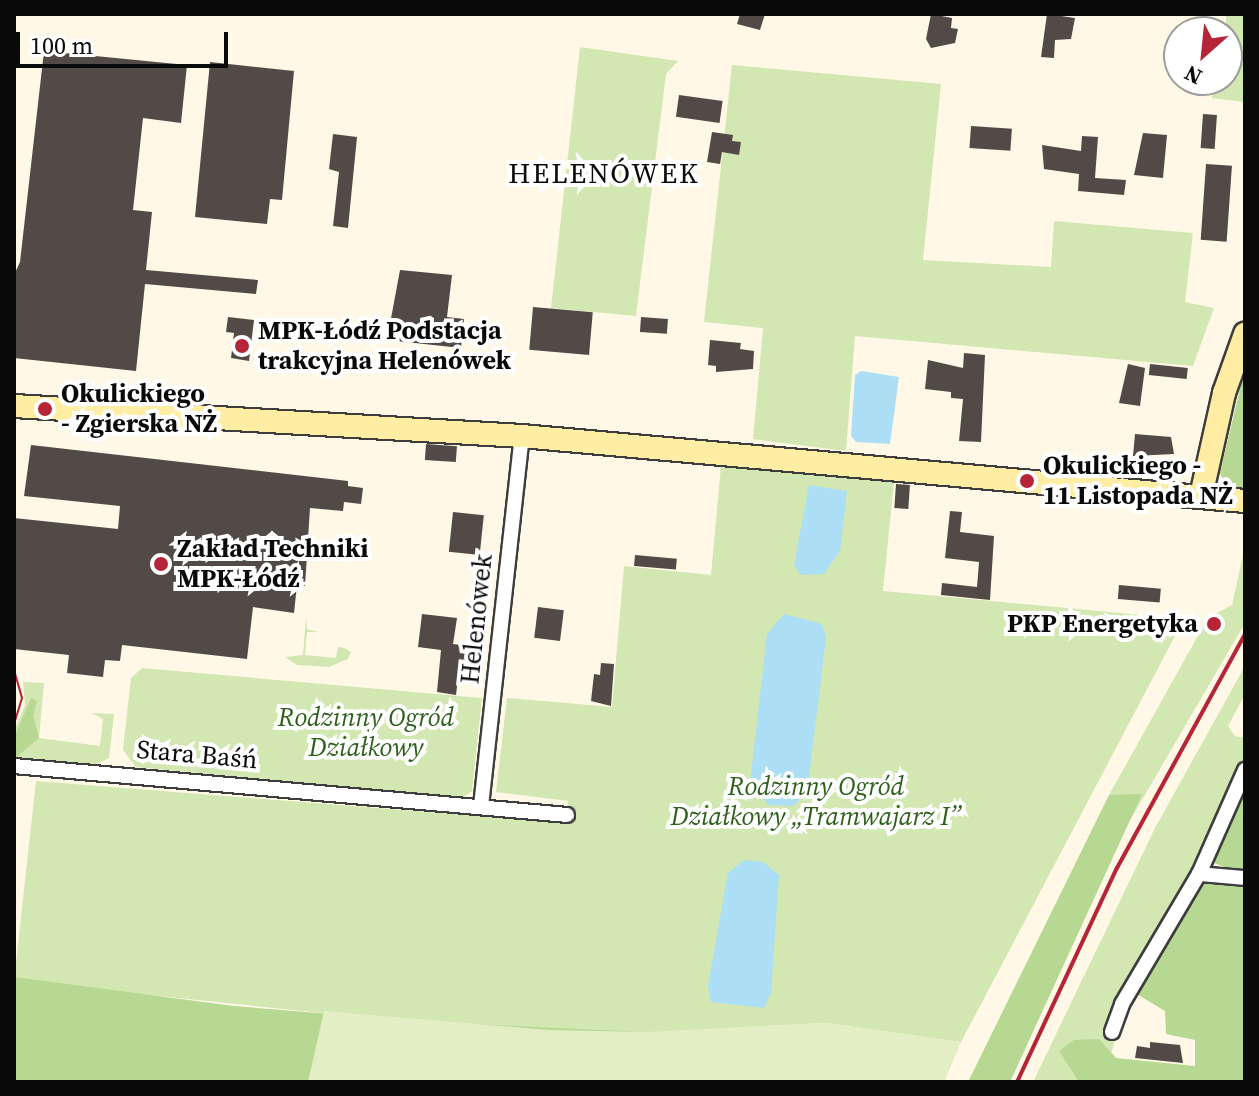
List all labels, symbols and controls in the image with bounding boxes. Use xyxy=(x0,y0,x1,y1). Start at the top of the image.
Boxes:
scale bar xyxy=(20,16,232,66)
north arrow xyxy=(1163,16,1243,96)
text: 100 m xyxy=(30,29,93,62)
text: N xyxy=(1179,59,1207,93)
district label: HELENÓWEK xyxy=(508,156,700,190)
place label: MPK-Łódź Podstacja trakcyjna Helenówek xyxy=(258,315,511,376)
marker: MPK-Łódź Podstacja trakcyjna Helenówek xyxy=(233,337,251,355)
place label: Okulickiego - Zgierska NŻ xyxy=(61,378,217,440)
marker: Okulickiego - Zgierska NŻ xyxy=(36,400,54,418)
place label: Okulickiego - 11 Listopada NŻ xyxy=(1043,450,1233,512)
marker: Okulickiego - 11 Listopada NŻ xyxy=(1018,472,1036,490)
place label: Zakład Techniki MPK-Łódź xyxy=(177,533,369,594)
street label: Helenówek xyxy=(455,552,499,686)
marker: Zakład Techniki MPK-Łódź xyxy=(152,555,170,573)
place label: PKP Energetyka xyxy=(1007,608,1198,640)
marker: PKP Energetyka xyxy=(1205,615,1223,633)
park label: Rodzinny Ogród Działkowy xyxy=(278,702,454,764)
street label: Stara Baśń xyxy=(135,734,259,776)
park label: Rodzinny Ogród Działkowy „Tramwajarz I” xyxy=(670,771,962,832)

